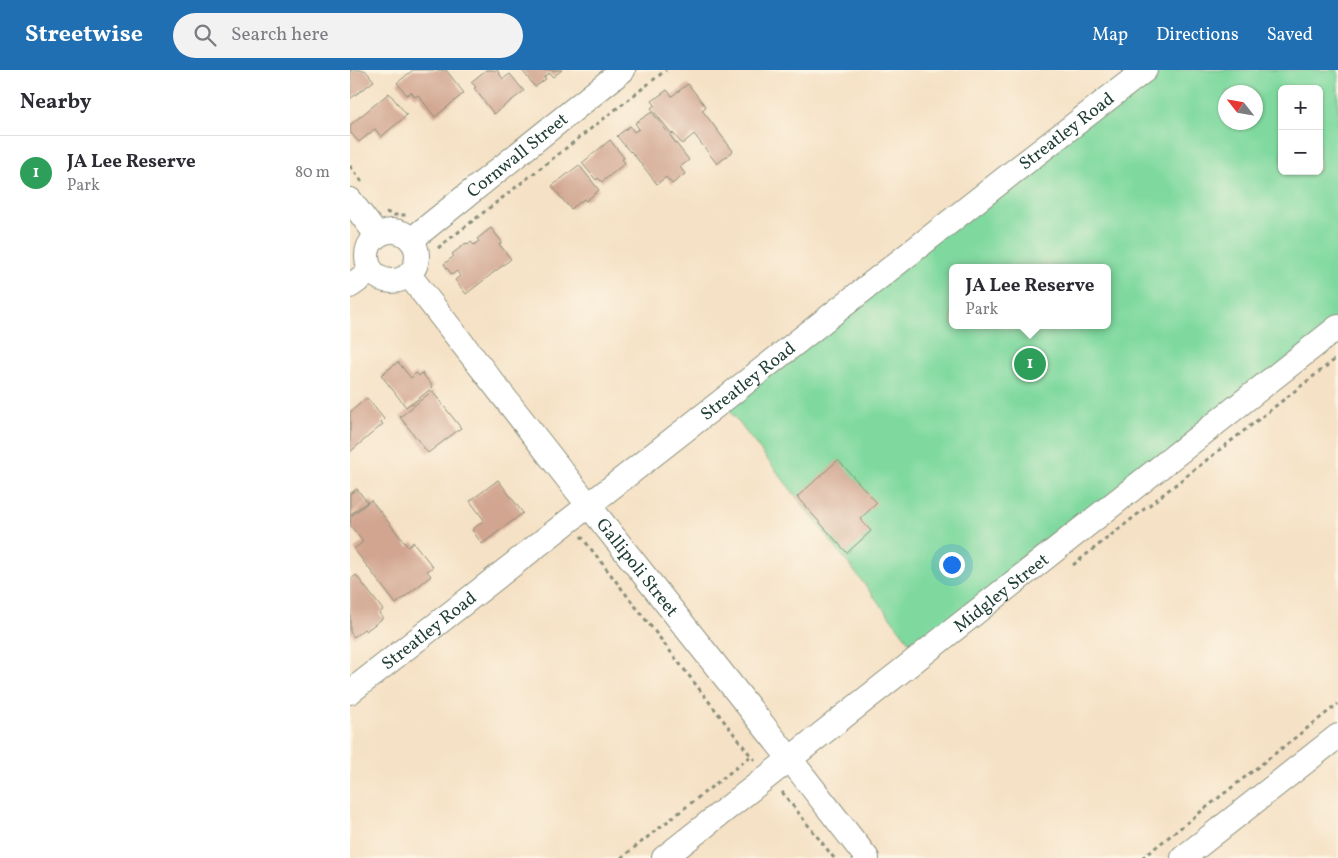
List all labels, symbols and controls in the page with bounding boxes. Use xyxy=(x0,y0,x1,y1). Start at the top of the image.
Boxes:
search box xyxy=(173,13,523,58)
text: Streetwise xyxy=(25,18,143,52)
icon: search xyxy=(191,21,219,49)
text: Search here xyxy=(231,22,328,48)
text: Map xyxy=(1092,23,1128,48)
text: Directions xyxy=(1156,23,1239,48)
text: Saved xyxy=(1267,23,1313,48)
north arrow xyxy=(1218,85,1263,130)
map controls xyxy=(1278,85,1323,175)
button: + xyxy=(1278,85,1323,130)
street label: Streatley Road xyxy=(1014,87,1120,177)
text: Nearby xyxy=(20,88,91,117)
street label: Cornwall Street xyxy=(462,108,574,204)
button: − xyxy=(1278,130,1323,175)
text: JA Lee Reserve xyxy=(67,149,196,175)
text: 1 xyxy=(33,162,39,184)
text: 80 m xyxy=(295,162,330,184)
text: Park xyxy=(67,175,100,197)
popup xyxy=(949,264,1111,329)
text: JA Lee Reserve xyxy=(966,273,1094,299)
text: Park xyxy=(966,299,998,321)
street label: Streatley Road xyxy=(696,337,801,427)
pin: 1 xyxy=(1014,345,1046,383)
street label: Gallipoli Street xyxy=(590,513,684,623)
street label: Midgley Street xyxy=(949,548,1055,639)
your location xyxy=(939,552,965,578)
street label: Streatley Road xyxy=(377,586,483,677)

